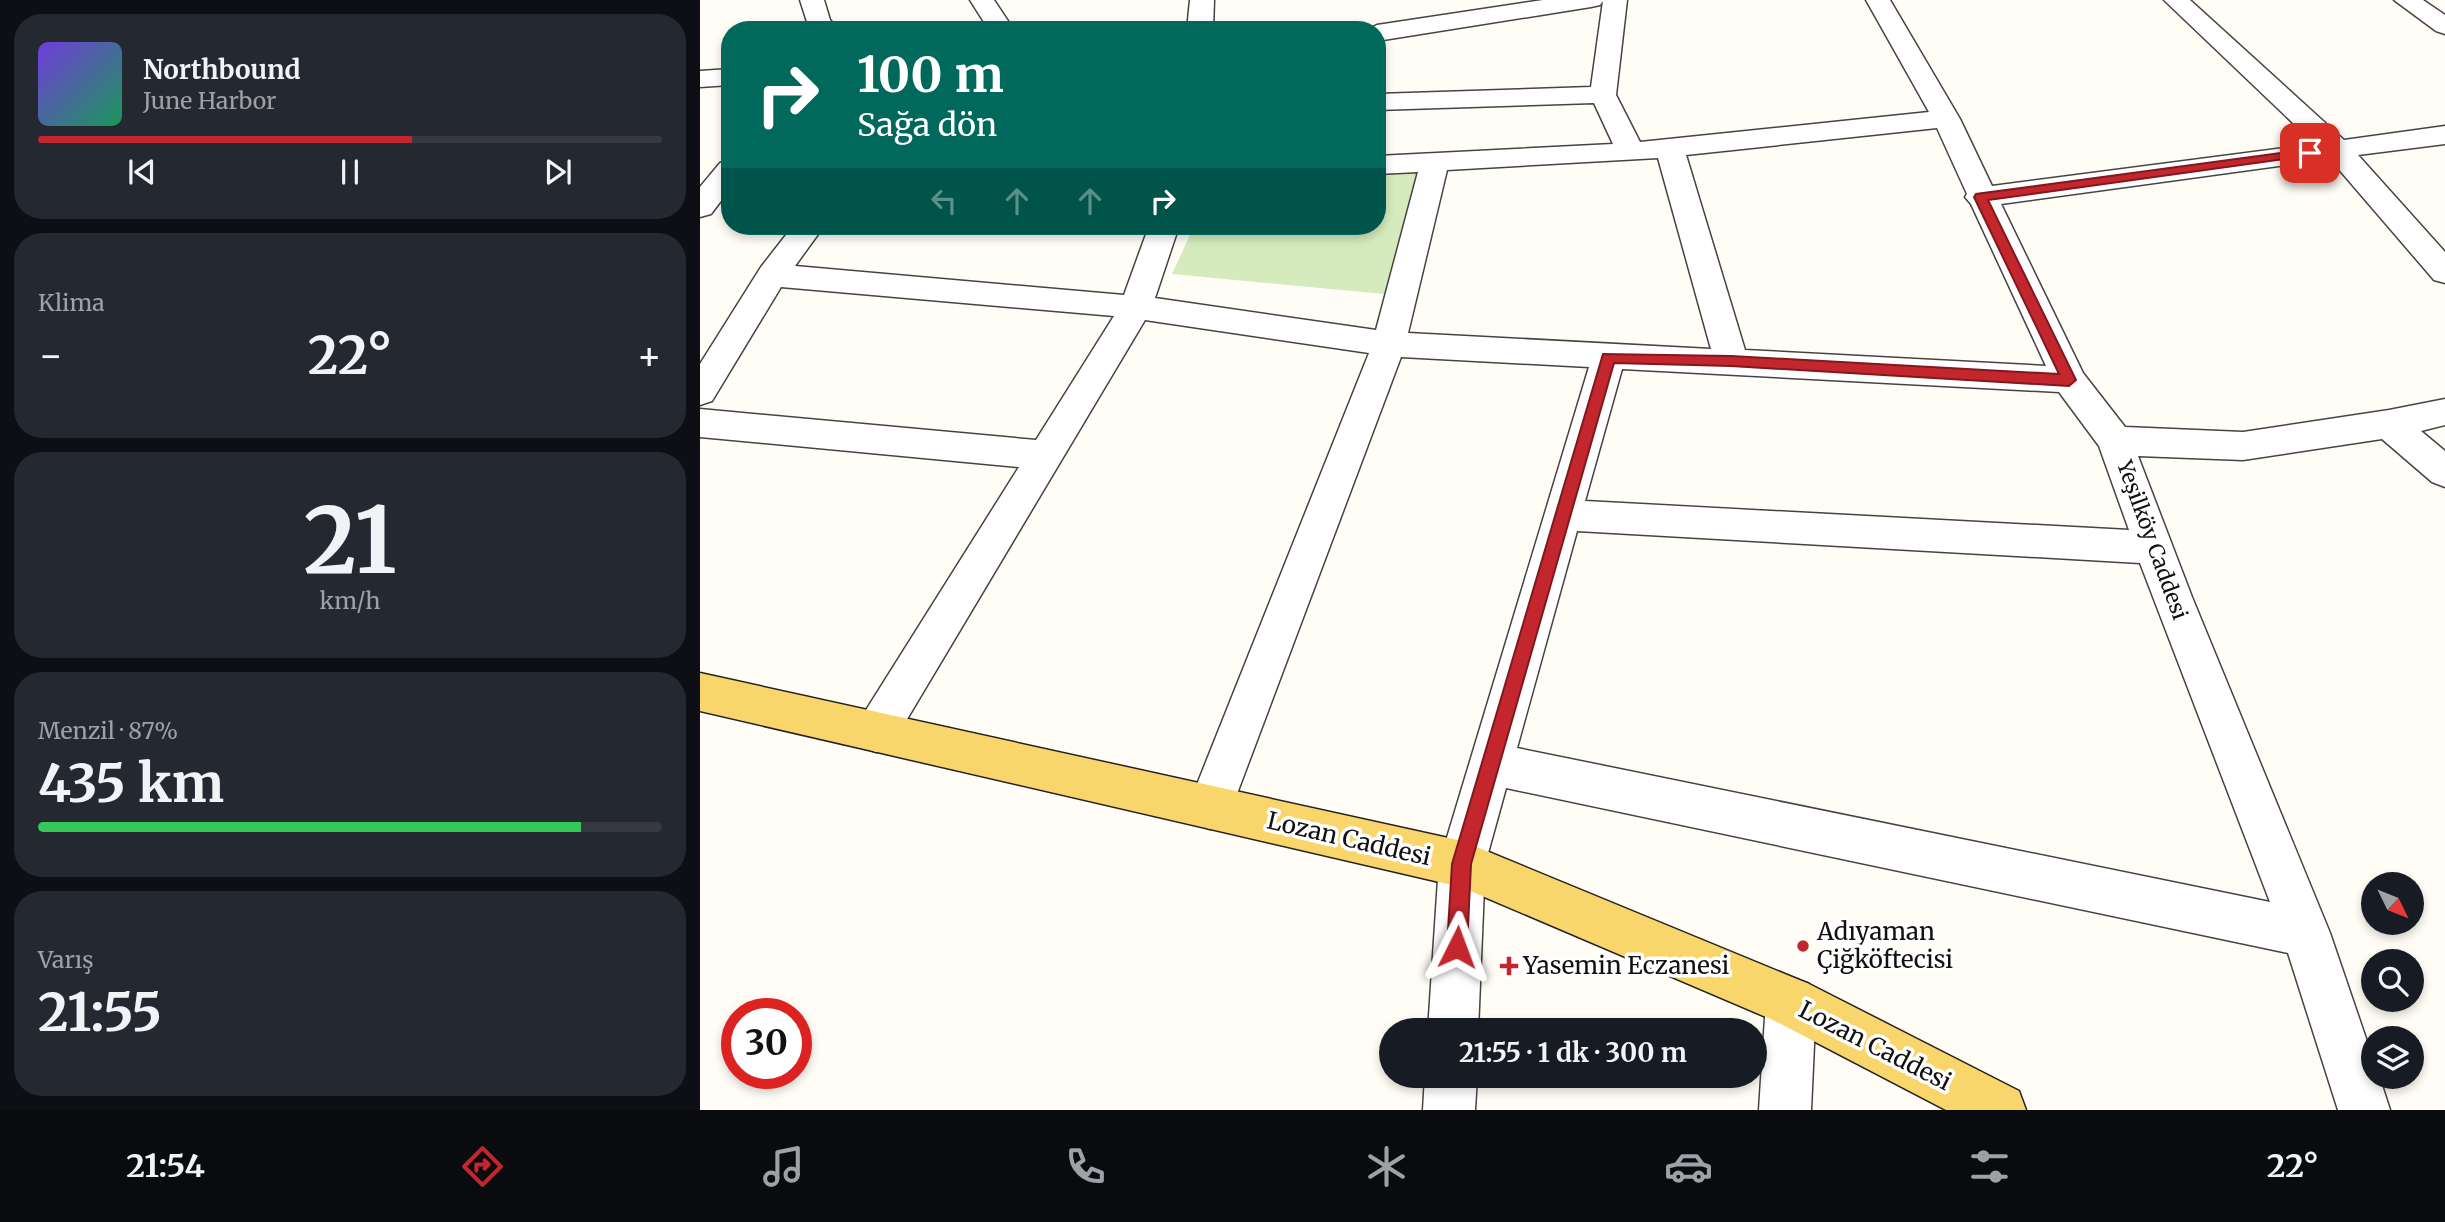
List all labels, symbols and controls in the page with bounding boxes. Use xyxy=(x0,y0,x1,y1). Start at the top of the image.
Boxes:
text: 100 m xyxy=(857,44,1004,105)
icon: right xyxy=(742,49,833,140)
text: Northbound xyxy=(143,53,301,86)
text: June Harbor xyxy=(143,86,276,115)
text: Sağa dön xyxy=(857,105,997,145)
pin xyxy=(2280,123,2340,183)
icon: arrive xyxy=(2291,134,2329,172)
icon: previous xyxy=(123,153,161,191)
icon: pause xyxy=(331,153,369,191)
icon: next xyxy=(539,153,577,191)
icon: left xyxy=(925,182,963,220)
icon: ahead xyxy=(998,182,1036,220)
icon: ahead xyxy=(1071,182,1109,220)
icon: right xyxy=(1144,182,1182,220)
text: Klima xyxy=(38,288,105,317)
text: 22° xyxy=(308,323,392,388)
text: − xyxy=(38,332,63,379)
text: + xyxy=(637,332,662,379)
street label: Yeşilköy Caddesi xyxy=(2111,456,2194,623)
text: 21 xyxy=(303,483,397,598)
text: km/h xyxy=(320,586,380,615)
text: Menzil · 87% xyxy=(38,716,178,745)
text: 435 km xyxy=(38,751,224,816)
street label: Lozan Caddesi xyxy=(1264,805,1434,872)
north arrow xyxy=(2361,872,2424,934)
map controls xyxy=(2361,872,2424,1089)
position arrow xyxy=(1420,910,1494,984)
place label: Adıyaman Çiğköftecisi xyxy=(1816,916,1953,975)
marker: Adıyaman Çiğköftecisi xyxy=(1795,938,1811,954)
text: Varış xyxy=(38,945,94,974)
button: search xyxy=(2361,949,2424,1012)
place label: Yasemin Eczanesi xyxy=(1522,950,1729,981)
marker: Yasemin Eczanesi xyxy=(1501,958,1517,974)
text: 21:55 xyxy=(38,980,162,1045)
street label: Lozan Caddesi xyxy=(1794,994,1957,1097)
speed limit sign: 30 xyxy=(721,998,812,1089)
button: layers xyxy=(2361,1026,2424,1089)
text: 21:55 · 1 dk · 300 m xyxy=(1459,1036,1687,1069)
icon: directions xyxy=(458,1142,507,1191)
icon: music xyxy=(759,1142,808,1191)
icon: phone xyxy=(1061,1142,1110,1191)
icon: climate xyxy=(1362,1142,1411,1191)
icon: car xyxy=(1664,1142,1713,1191)
icon: filters xyxy=(1965,1142,2014,1191)
text: 21:54 xyxy=(126,1146,205,1186)
text: 22° xyxy=(2267,1146,2319,1186)

